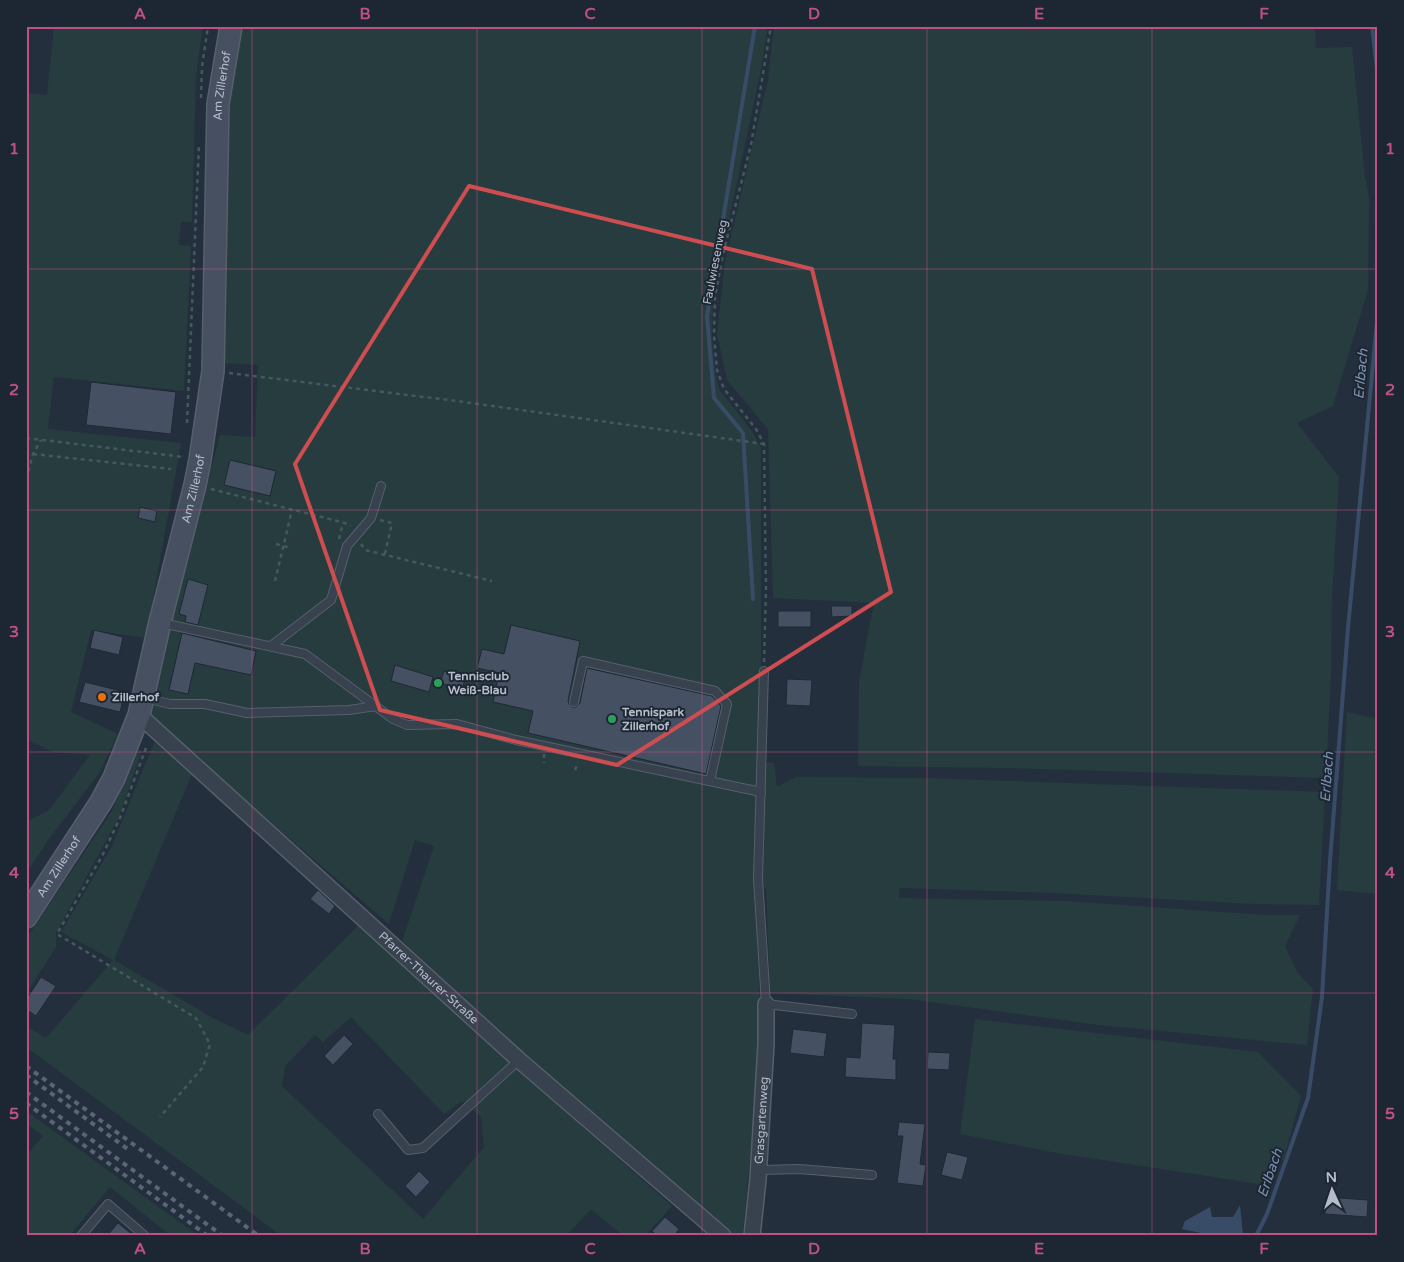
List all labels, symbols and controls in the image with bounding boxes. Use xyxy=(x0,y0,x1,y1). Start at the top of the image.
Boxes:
text: A xyxy=(134,4,146,24)
text: B xyxy=(359,4,371,24)
text: C xyxy=(584,4,596,24)
text: D xyxy=(808,4,820,24)
text: E xyxy=(1034,4,1044,24)
text: F xyxy=(1259,4,1269,24)
street label: Am Zillerhof xyxy=(211,50,234,121)
text: 1 xyxy=(9,139,19,159)
text: 1 xyxy=(1385,139,1395,159)
street label: Faulwiesenweg xyxy=(700,218,730,306)
water label: Erlbach xyxy=(1350,348,1372,400)
text: 2 xyxy=(9,380,19,400)
text: 2 xyxy=(1385,380,1395,400)
street label: Am Zillerhof xyxy=(179,453,208,525)
text: 3 xyxy=(9,622,19,642)
text: 3 xyxy=(1385,622,1395,642)
place label: Tennisclub Weiß-Blau xyxy=(447,669,509,697)
marker: Tennisclub Weiß-Blau xyxy=(432,677,444,689)
place label: Zillerhof xyxy=(112,690,160,704)
marker: Zillerhof xyxy=(96,691,108,703)
place label: Tennispark Zillerhof xyxy=(621,705,685,733)
marker: Tennispark Zillerhof xyxy=(606,713,618,725)
water label: Erlbach xyxy=(1317,751,1337,803)
street label: Am Zillerhof xyxy=(34,833,84,900)
text: 4 xyxy=(9,863,19,883)
text: 4 xyxy=(1385,863,1395,883)
street label: Pfarrer-Thaurer-Straße xyxy=(376,929,481,1027)
street label: Grasgartenweg xyxy=(752,1076,771,1164)
text: 5 xyxy=(9,1104,19,1124)
text: 5 xyxy=(1385,1104,1395,1124)
water label: Erlbach xyxy=(1254,1146,1286,1200)
north arrow xyxy=(1306,1164,1356,1214)
text: N xyxy=(1325,1169,1337,1186)
text: A xyxy=(134,1239,146,1259)
text: B xyxy=(359,1239,371,1259)
text: C xyxy=(584,1239,596,1259)
text: D xyxy=(808,1239,820,1259)
text: E xyxy=(1034,1239,1044,1259)
text: F xyxy=(1259,1239,1269,1259)

